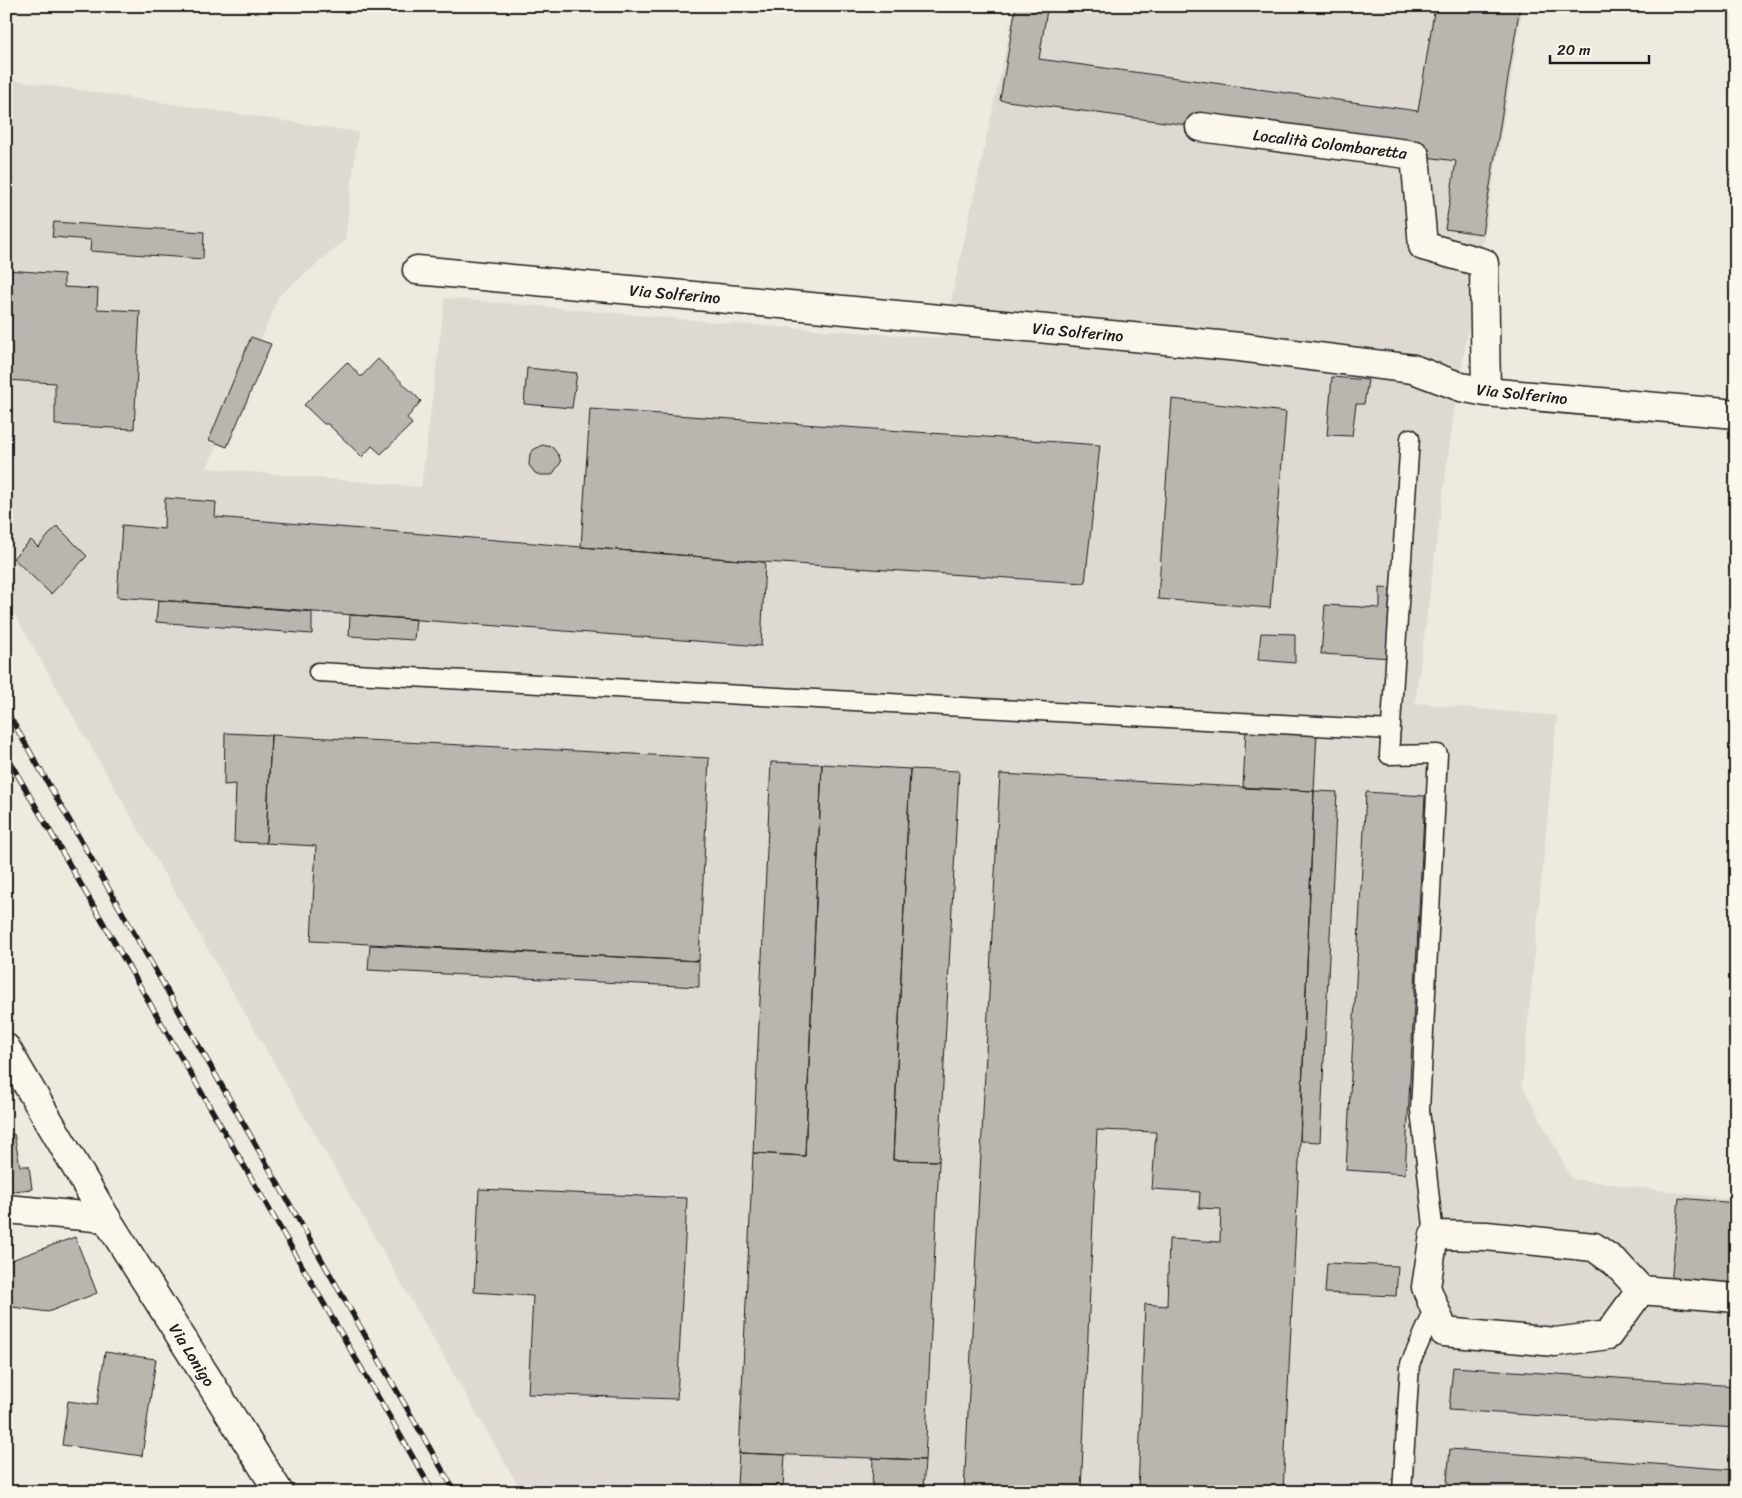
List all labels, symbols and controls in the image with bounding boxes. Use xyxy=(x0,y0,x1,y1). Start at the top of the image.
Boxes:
scale bar xyxy=(1550,32,1648,64)
text: 20 m xyxy=(1557,37,1591,63)
street label: Località Colombaretta xyxy=(1251,120,1410,168)
street label: Via Solferino xyxy=(628,276,722,312)
street label: Via Solferino xyxy=(1031,314,1125,350)
street label: Via Solferino xyxy=(1475,375,1569,413)
street label: Via Lonigo xyxy=(161,1317,223,1393)

